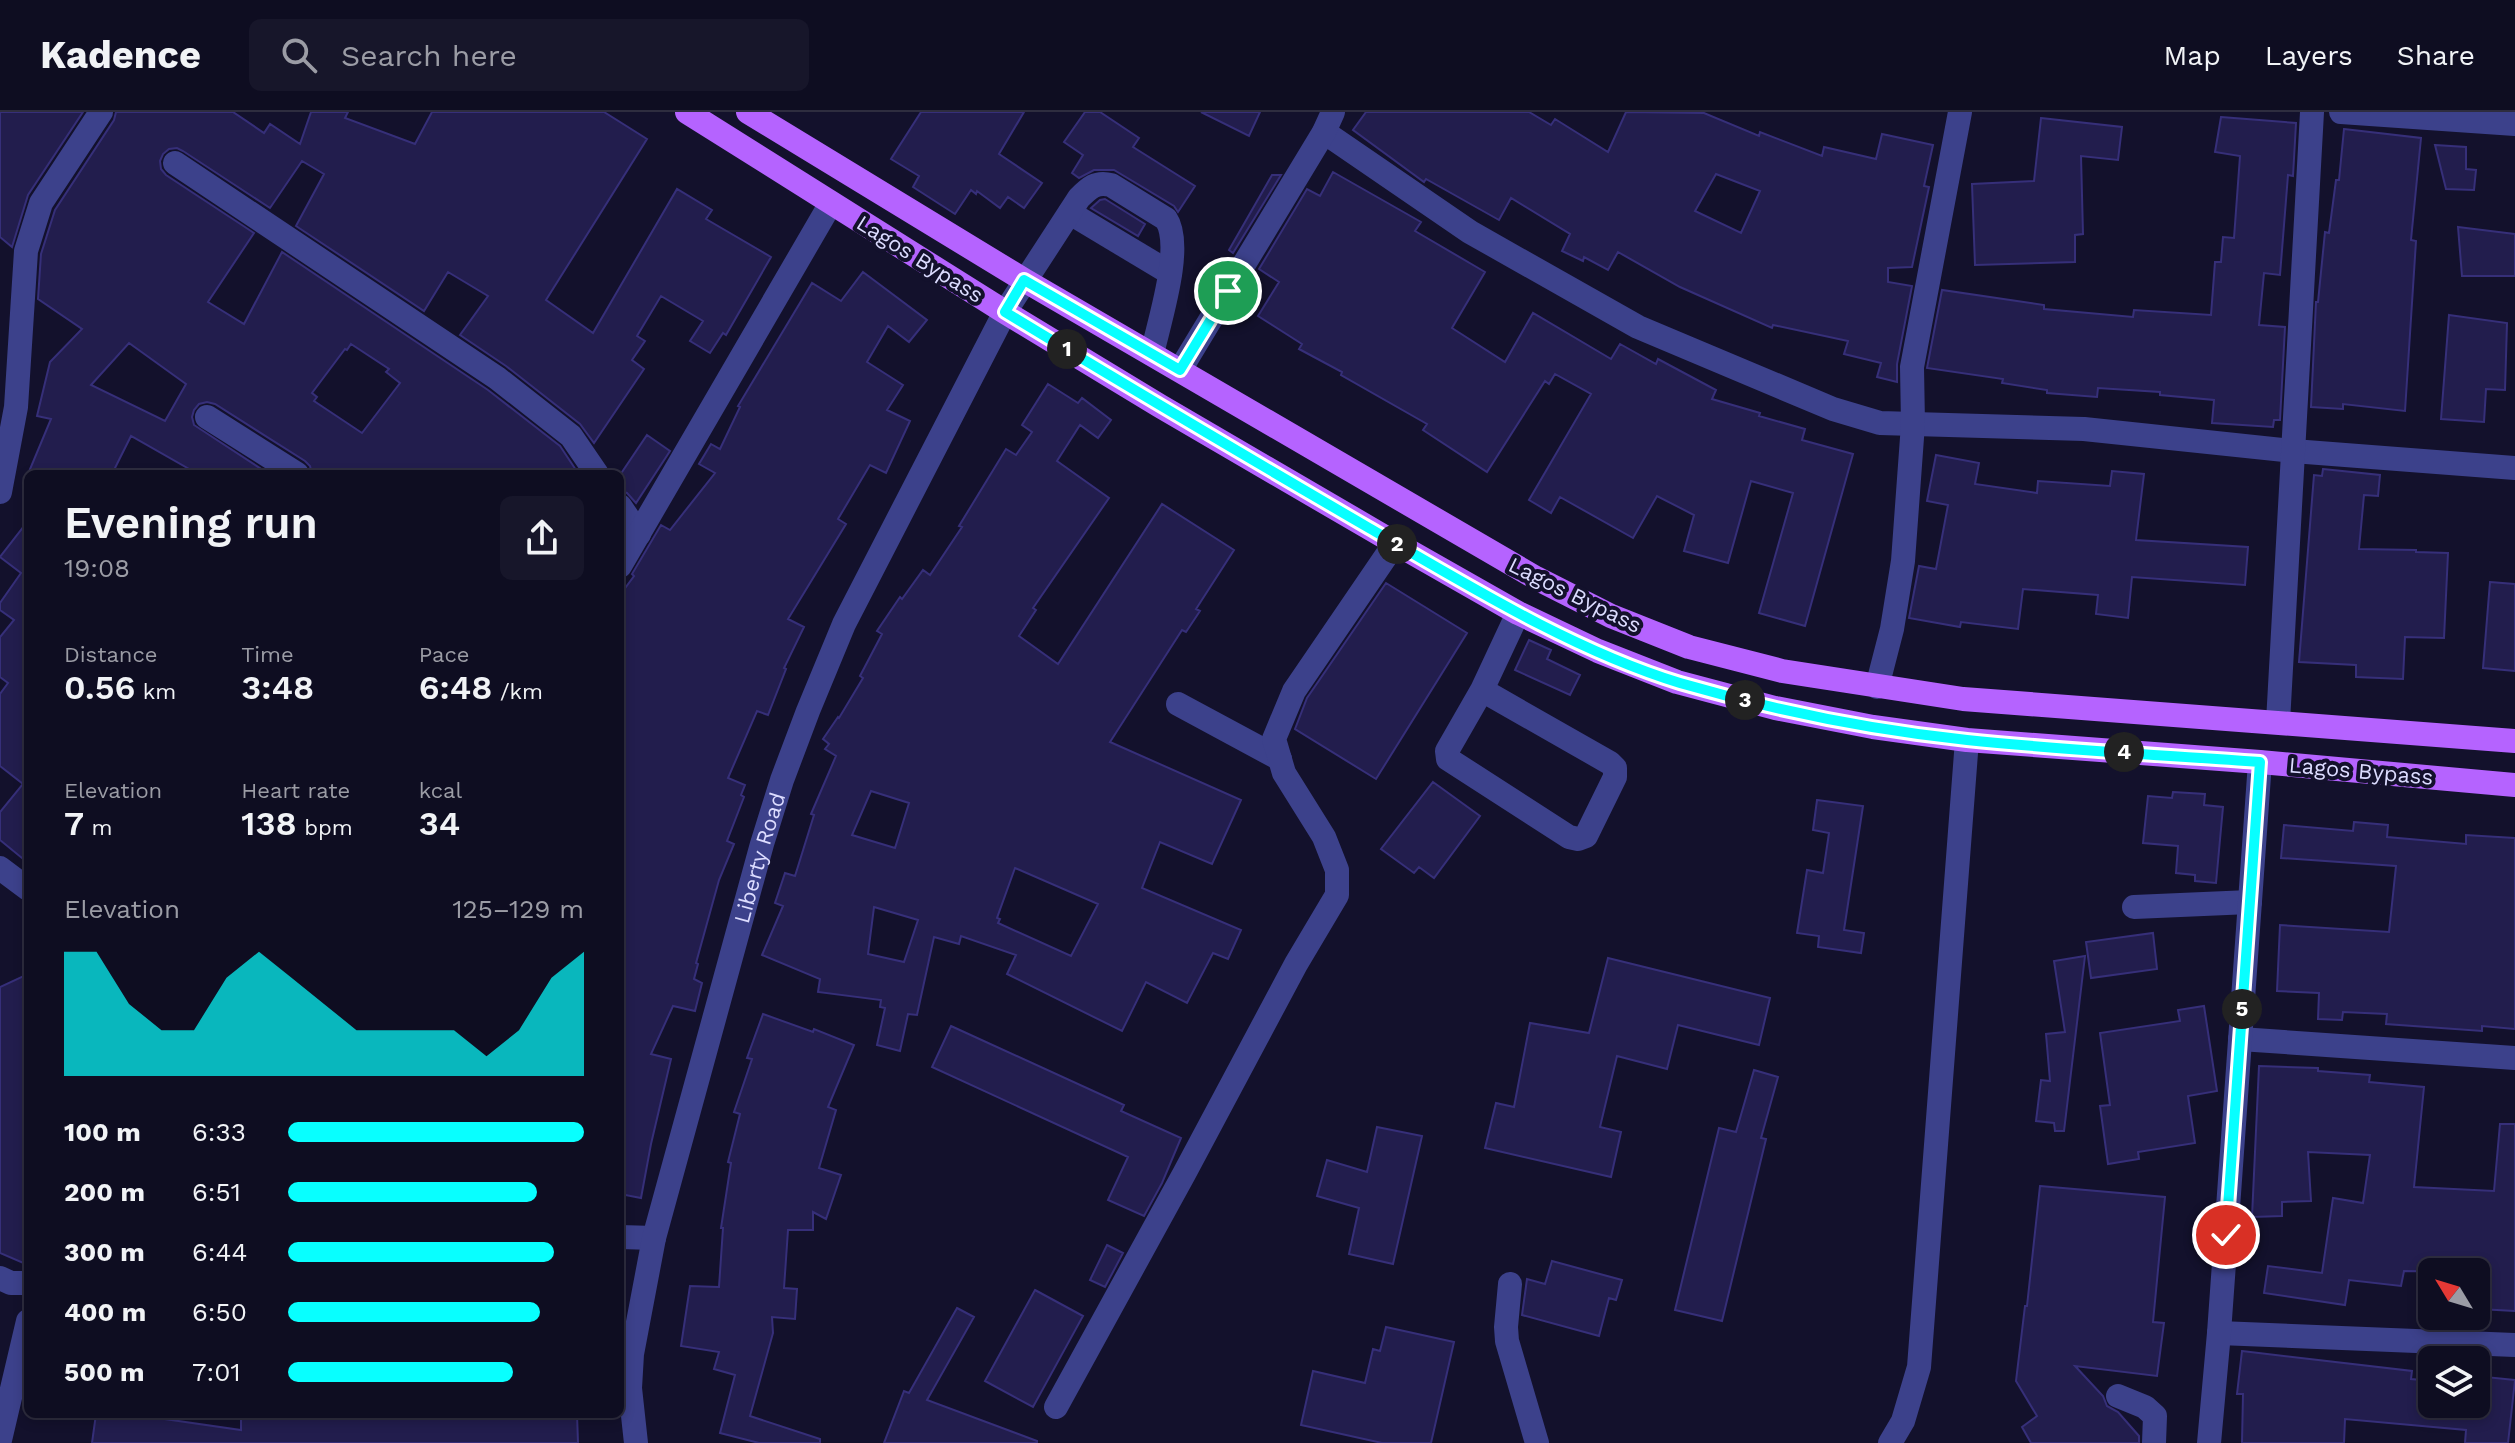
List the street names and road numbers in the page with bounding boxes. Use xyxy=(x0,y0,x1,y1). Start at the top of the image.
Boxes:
street label: Lagos Bypass xyxy=(852,210,988,308)
street label: Lagos Bypass xyxy=(1504,552,1646,638)
street label: Lagos Bypass xyxy=(2288,752,2434,790)
street label: Liberty Road xyxy=(728,789,790,926)

